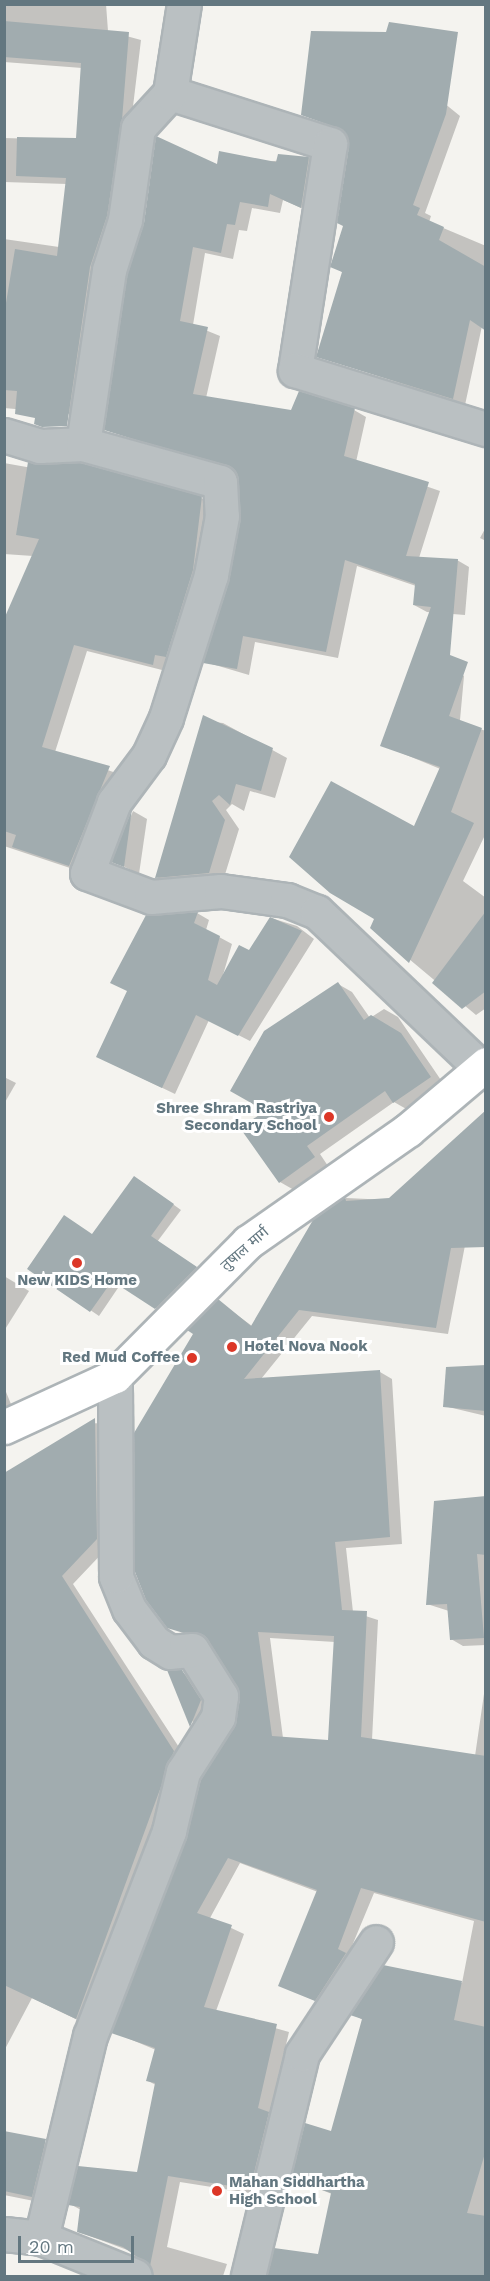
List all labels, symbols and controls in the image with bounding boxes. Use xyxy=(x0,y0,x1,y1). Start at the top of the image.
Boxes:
place label: Shree Shram Rastriya Secondary School xyxy=(156,1099,317,1134)
marker: Shree Shram Rastriya Secondary School xyxy=(322,1110,336,1124)
street label: तुषाल मार्ग xyxy=(217,1223,273,1275)
marker: New KIDS Home xyxy=(70,1256,84,1270)
place label: New KIDS Home xyxy=(17,1272,137,1290)
place label: Hotel Nova Nook xyxy=(244,1338,368,1356)
marker: Hotel Nova Nook xyxy=(225,1340,239,1354)
place label: Red Mud Coffee xyxy=(62,1349,180,1367)
marker: Red Mud Coffee xyxy=(185,1351,199,1365)
place label: Mahan Siddhartha High School xyxy=(229,2173,365,2208)
marker: Mahan Siddhartha High School xyxy=(210,2184,224,2198)
scale bar xyxy=(21,2224,136,2262)
text: 20 m xyxy=(29,2236,74,2257)

